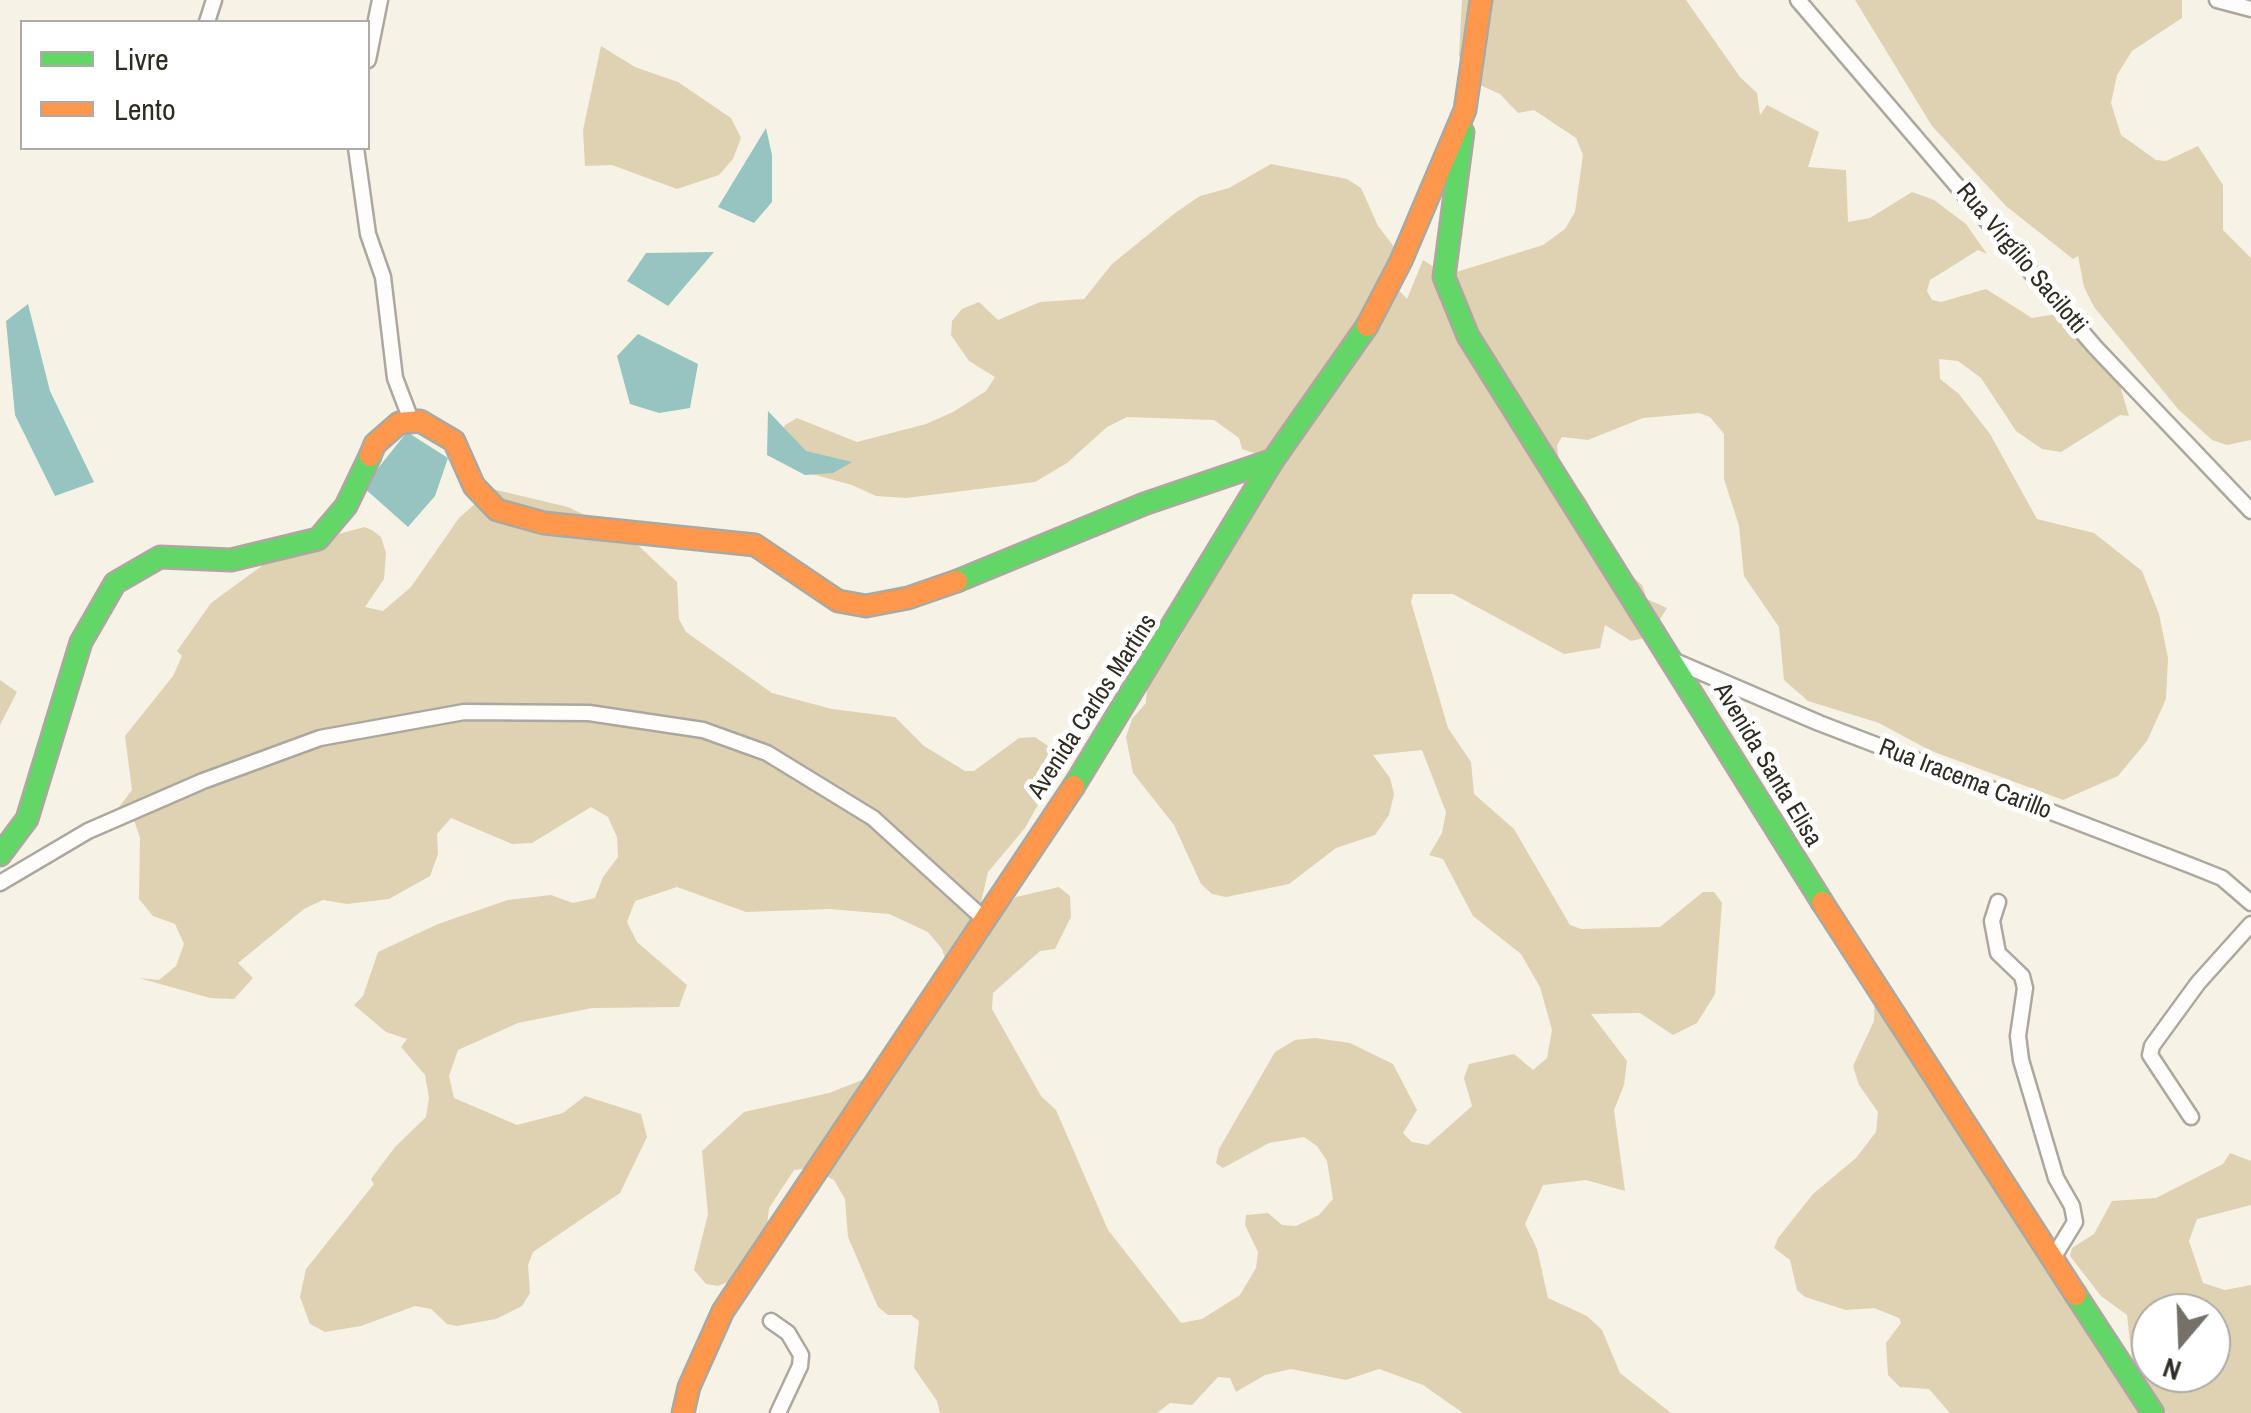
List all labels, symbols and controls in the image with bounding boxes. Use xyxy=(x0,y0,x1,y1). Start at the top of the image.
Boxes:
legend xyxy=(20,20,370,150)
text: Livre xyxy=(114,39,169,79)
text: Lento xyxy=(114,89,176,129)
street label: Rua Virgílio Sacilotti xyxy=(1949,177,2093,341)
street label: Avenida Carlos Martins xyxy=(1022,609,1164,805)
street label: Avenida Santa Elisa xyxy=(1706,678,1828,852)
street label: Rua Iracema Carillo xyxy=(1875,733,2055,827)
north arrow xyxy=(2131,1293,2231,1393)
text: N xyxy=(2158,1349,2186,1390)

